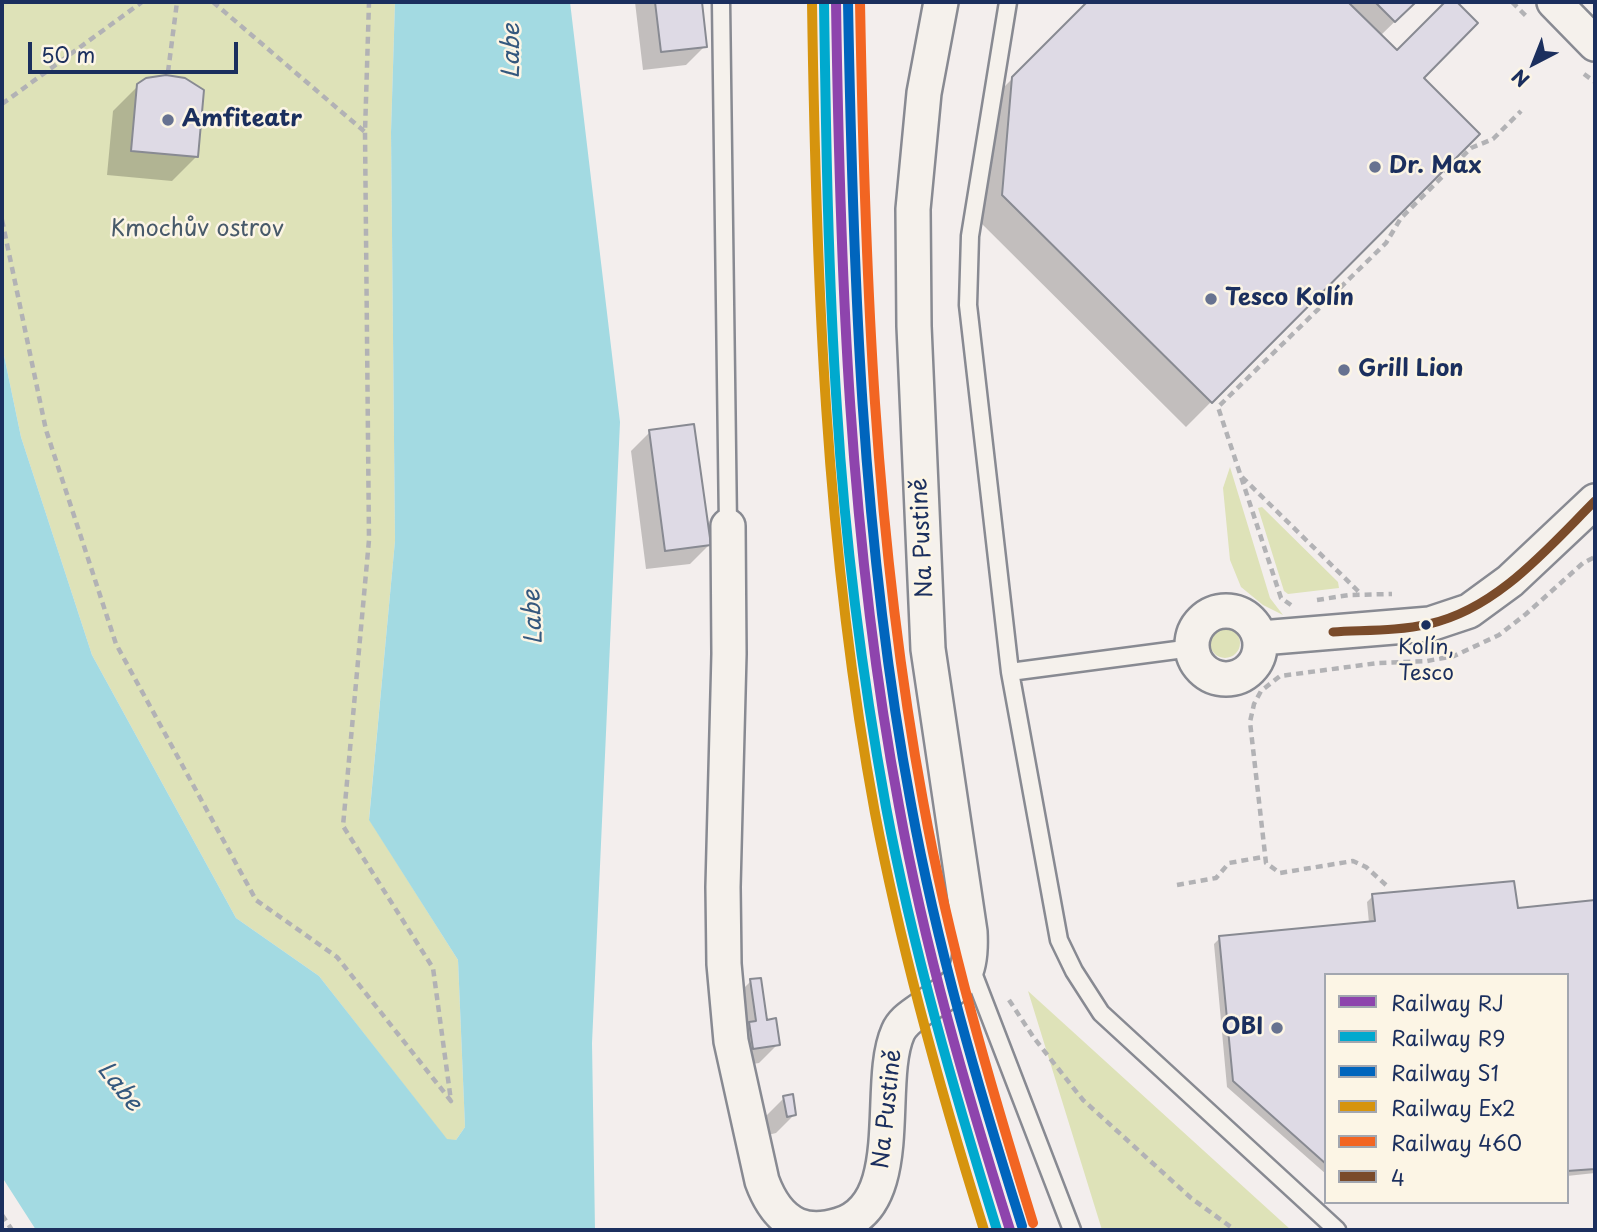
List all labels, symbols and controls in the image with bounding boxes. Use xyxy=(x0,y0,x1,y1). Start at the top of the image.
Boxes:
water label: Labe xyxy=(498,23,526,79)
scale bar xyxy=(32,28,242,72)
north arrow xyxy=(1499,28,1569,98)
text: 50 m xyxy=(41,38,95,70)
text: N xyxy=(1505,63,1535,94)
place label: Amfiteatr xyxy=(182,106,302,134)
marker: Amfiteatr xyxy=(160,112,176,128)
place label: Dr. Max xyxy=(1389,153,1481,181)
marker: Dr. Max xyxy=(1367,159,1383,175)
park label: Kmochův ostrov xyxy=(110,216,284,244)
place label: Tesco Kolín xyxy=(1225,285,1354,313)
marker: Tesco Kolín xyxy=(1203,291,1219,307)
place label: Grill Lion xyxy=(1358,356,1464,384)
marker: Grill Lion xyxy=(1336,362,1352,378)
street label: Na Pustině xyxy=(906,477,940,599)
water label: Labe xyxy=(518,589,550,645)
marker: Kolín, Tesco xyxy=(1419,618,1433,632)
place label: Kolín, Tesco xyxy=(1398,635,1454,685)
legend xyxy=(1324,973,1569,1204)
text: Railway RJ xyxy=(1391,986,1504,1018)
place label: OBI xyxy=(1222,1014,1263,1042)
marker: OBI xyxy=(1269,1020,1285,1036)
text: Railway R9 xyxy=(1391,1021,1505,1053)
street label: Na Pustině xyxy=(868,1048,908,1170)
water label: Labe xyxy=(90,1056,148,1118)
text: Railway S1 xyxy=(1391,1056,1499,1088)
text: Railway Ex2 xyxy=(1391,1091,1516,1123)
text: Railway 460 xyxy=(1391,1126,1522,1158)
text: 4 xyxy=(1391,1161,1405,1193)

